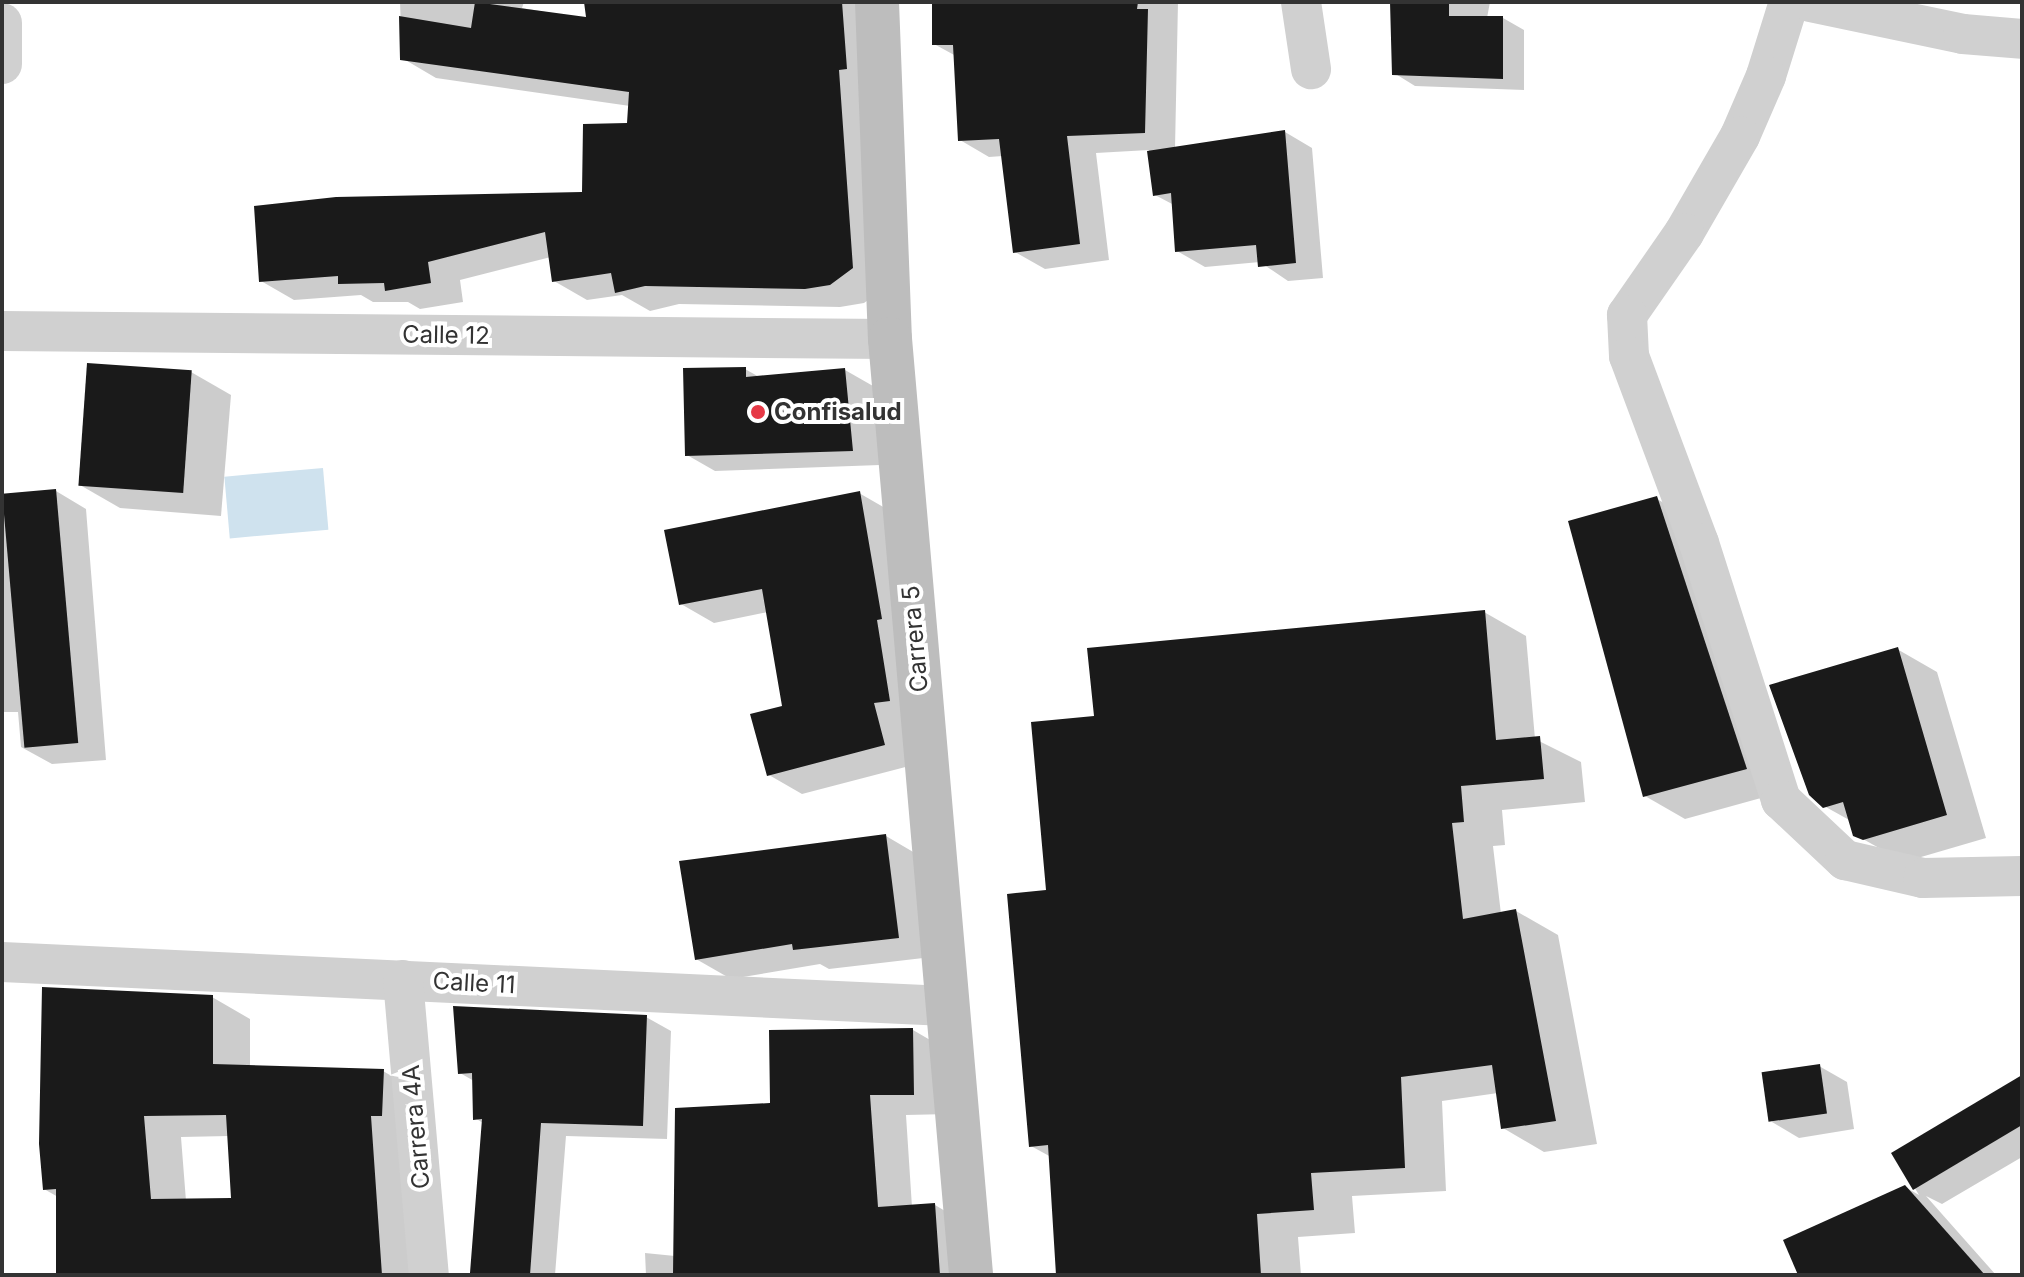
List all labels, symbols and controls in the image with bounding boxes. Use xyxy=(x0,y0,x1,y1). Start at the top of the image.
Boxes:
street label: Calle 12 xyxy=(402,320,490,350)
place label: Confisalud xyxy=(774,398,902,426)
marker: Confisalud xyxy=(749,403,767,421)
street label: Carrera 5 xyxy=(896,584,934,694)
street label: Calle 11 xyxy=(432,966,516,1000)
street label: Carrera 4A xyxy=(396,1064,436,1190)

